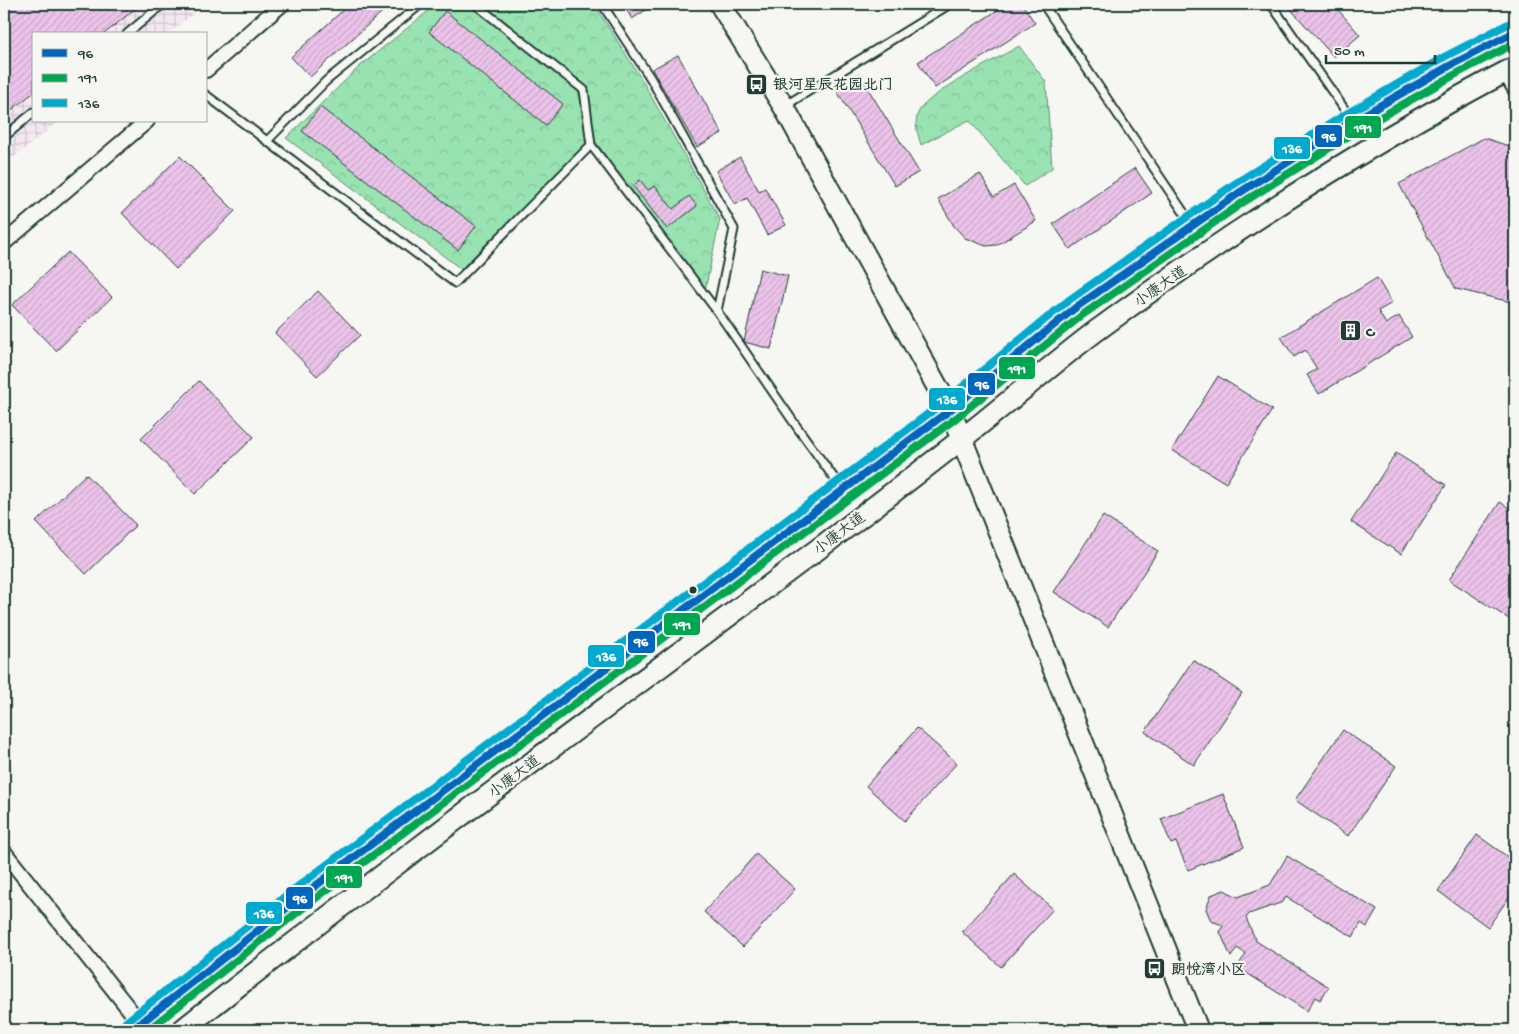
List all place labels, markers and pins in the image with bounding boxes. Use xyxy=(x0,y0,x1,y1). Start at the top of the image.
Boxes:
bus stop icon: 银河星辰花园北门 xyxy=(745,72,769,96)
place label: 银河星辰花园北门 xyxy=(773,77,893,95)
building icon: C xyxy=(1338,319,1362,343)
place label: C xyxy=(1365,324,1376,342)
unlabelled marker xyxy=(688,585,698,595)
bus stop icon: 朗悦湾小区 xyxy=(1143,957,1167,981)
place label: 朗悦湾小区 xyxy=(1171,962,1246,980)

